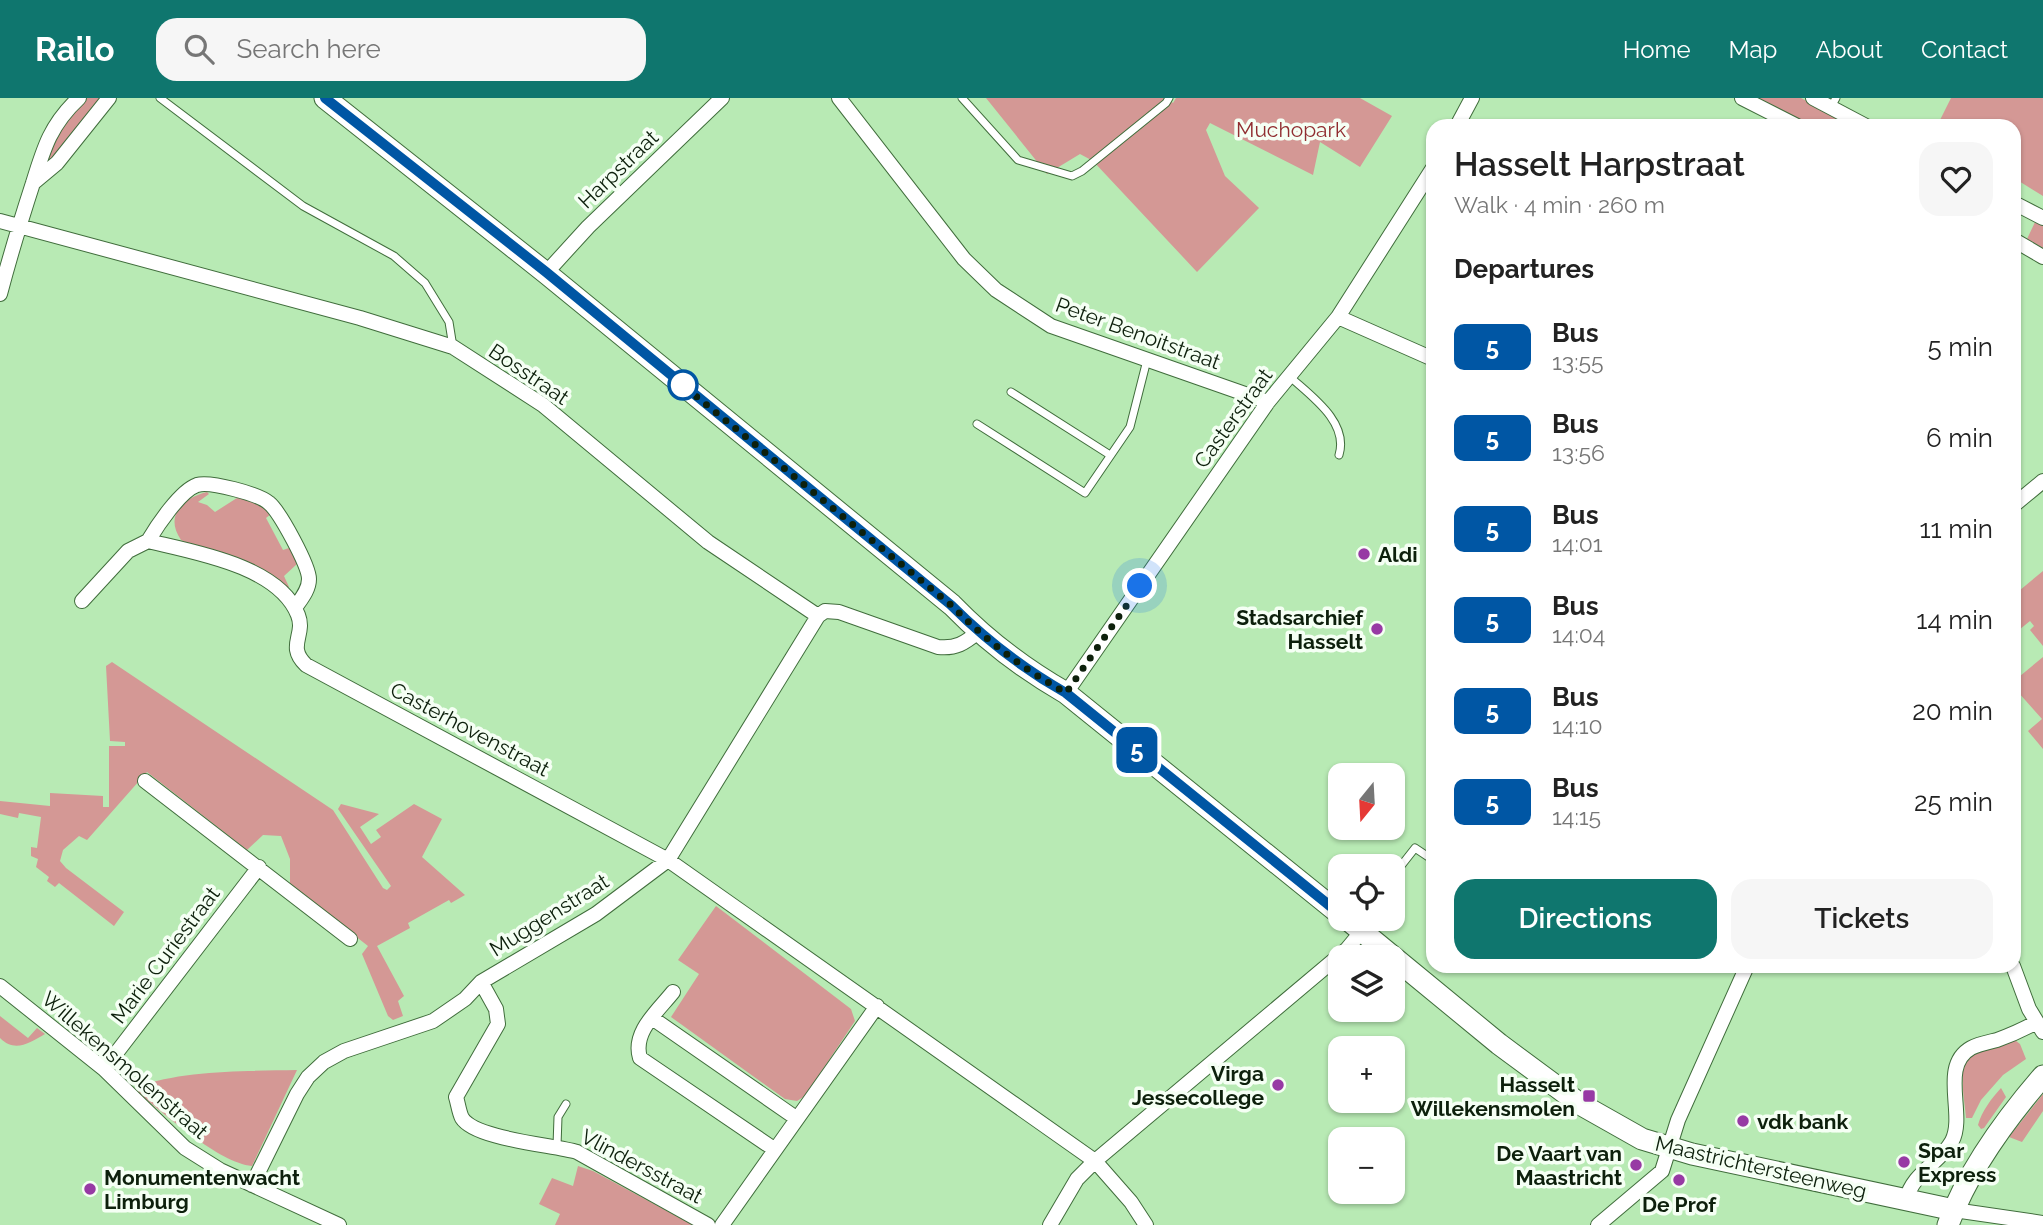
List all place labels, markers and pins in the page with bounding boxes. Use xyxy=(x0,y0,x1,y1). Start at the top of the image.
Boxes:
unlabelled marker xyxy=(668,370,698,400)
place label: Aldi xyxy=(1378,542,1418,567)
marker: Aldi xyxy=(1356,546,1372,562)
place label: Stadsarchief Hasselt xyxy=(1236,605,1364,654)
marker: Stadsarchief Hasselt xyxy=(1369,621,1385,637)
place label: Virga Jessecollege xyxy=(1132,1061,1264,1110)
place label: Hasselt Willekensmolen xyxy=(1411,1072,1575,1121)
marker: Virga Jessecollege xyxy=(1270,1077,1286,1093)
marker: Hasselt Willekensmolen xyxy=(1581,1088,1597,1104)
place label: vdk bank xyxy=(1757,1109,1849,1134)
marker: vdk bank xyxy=(1735,1113,1751,1129)
place label: Spar Express xyxy=(1918,1138,1996,1187)
place label: De Vaart van Maastricht xyxy=(1496,1141,1622,1190)
marker: Spar Express xyxy=(1896,1154,1912,1170)
marker: De Vaart van Maastricht xyxy=(1628,1157,1644,1173)
place label: Monumentenwacht Limburg xyxy=(104,1165,300,1214)
marker: De Prof xyxy=(1671,1172,1687,1188)
marker: Monumentenwacht Limburg xyxy=(82,1181,98,1197)
place label: De Prof xyxy=(1642,1192,1717,1217)

